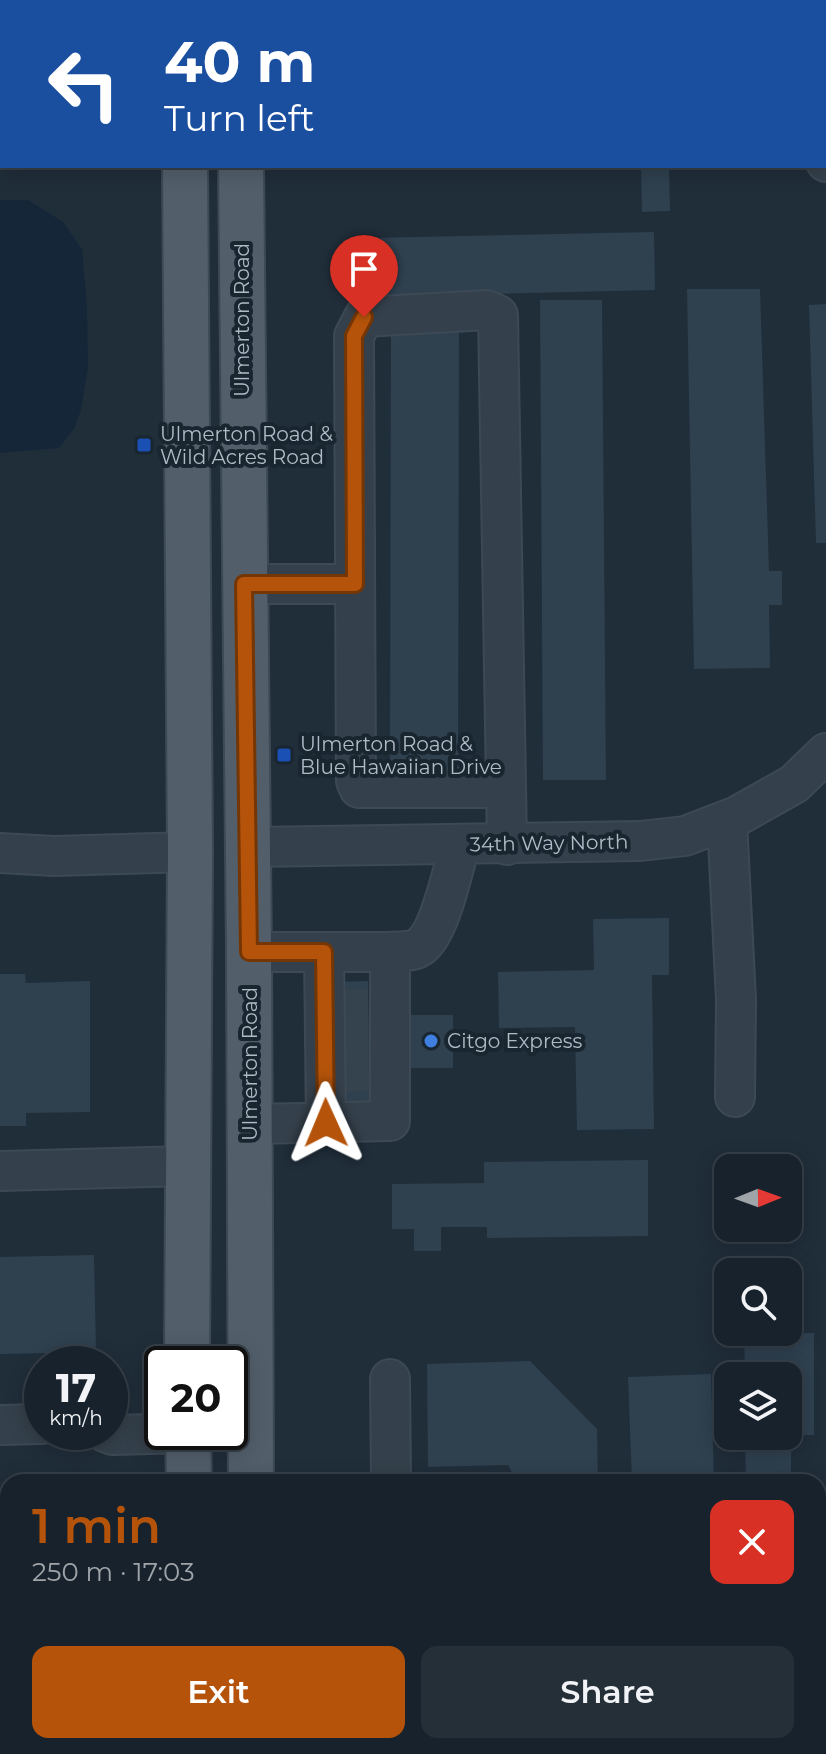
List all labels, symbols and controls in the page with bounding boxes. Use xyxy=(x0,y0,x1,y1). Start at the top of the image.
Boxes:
text: 40 m xyxy=(164,28,315,96)
icon: left xyxy=(32,32,136,136)
text: Turn left xyxy=(164,96,315,140)
pin xyxy=(330,235,398,317)
street label: Ulmerton Road xyxy=(230,243,254,397)
icon: arrive xyxy=(342,247,386,291)
place label: Ulmerton Road & Wild Acres Road xyxy=(160,422,333,469)
marker: Ulmerton Road & Wild Acres Road xyxy=(135,436,153,454)
place label: Ulmerton Road & Blue Hawaiian Drive xyxy=(300,732,502,779)
marker: Ulmerton Road & Blue Hawaiian Drive xyxy=(275,746,293,764)
street label: 34th Way North xyxy=(469,830,629,856)
street label: Ulmerton Road xyxy=(238,987,262,1141)
place label: Citgo Express xyxy=(447,1029,583,1053)
marker: Citgo Express xyxy=(422,1032,440,1050)
position arrow xyxy=(284,1081,368,1165)
north arrow xyxy=(714,1154,802,1242)
map controls xyxy=(714,1154,802,1450)
button: search xyxy=(714,1258,802,1346)
speed limit sign: 20 xyxy=(144,1346,248,1450)
button: layers xyxy=(714,1362,802,1450)
text: 17 xyxy=(56,1363,96,1412)
text: km/h xyxy=(49,1406,103,1430)
text: 1 min xyxy=(32,1497,161,1555)
button: close xyxy=(710,1500,794,1584)
text: 250 m · 17:03 xyxy=(32,1556,195,1588)
button: Exit xyxy=(32,1646,405,1738)
button: Share xyxy=(421,1646,794,1738)

